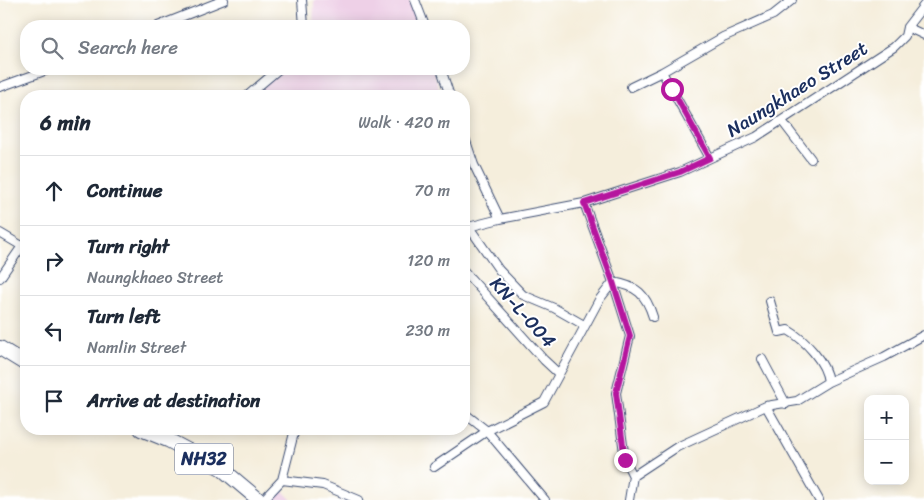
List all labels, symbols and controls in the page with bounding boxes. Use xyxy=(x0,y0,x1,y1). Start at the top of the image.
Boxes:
search box xyxy=(20,20,470,75)
text: Search here xyxy=(78,31,178,64)
street label: Naungkhaeo Street xyxy=(720,32,874,146)
icon: search xyxy=(38,34,66,62)
route start xyxy=(661,78,684,101)
text: 6 min xyxy=(40,104,91,142)
text: Walk · 420 m xyxy=(358,108,450,137)
text: Continue xyxy=(87,174,163,207)
text: 70 m xyxy=(414,176,450,205)
icon: ahead xyxy=(40,177,68,205)
text: Turn right xyxy=(87,230,169,263)
text: 120 m xyxy=(407,246,450,275)
icon: right xyxy=(40,247,68,275)
text: Naungkhaeo Street xyxy=(87,263,223,292)
street label: KN-L-004 xyxy=(482,269,565,356)
text: Turn left xyxy=(87,300,160,333)
text: 230 m xyxy=(405,316,450,345)
icon: left xyxy=(40,317,68,345)
text: Namlin Street xyxy=(87,333,186,362)
text: Arrive at destination xyxy=(87,384,260,417)
icon: arrive xyxy=(40,387,68,415)
map controls xyxy=(864,395,909,485)
button: + xyxy=(864,395,909,440)
button: − xyxy=(864,440,909,485)
road number: NH32 xyxy=(175,444,233,474)
route end xyxy=(614,449,637,472)

